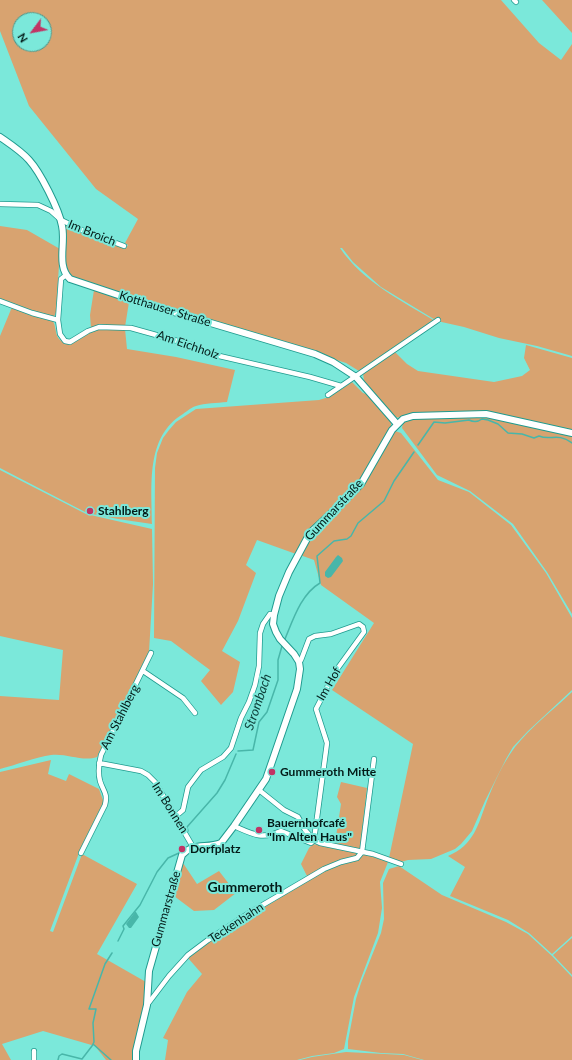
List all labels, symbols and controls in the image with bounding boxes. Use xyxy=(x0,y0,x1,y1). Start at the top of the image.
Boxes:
north arrow xyxy=(12,12,52,52)
text: N xyxy=(14,31,30,45)
street label: Im Broich xyxy=(66,217,118,249)
street label: Kotthauser Straße xyxy=(118,288,212,330)
street label: Am Eichholz xyxy=(155,328,221,362)
street label: Gummarstraße xyxy=(302,476,366,544)
place label: Stahlberg xyxy=(98,504,149,518)
marker: Stahlberg xyxy=(85,506,95,516)
street label: Im Hof xyxy=(314,665,344,703)
water label: Strombach xyxy=(241,672,275,732)
street label: Am Stahlberg xyxy=(98,682,142,752)
place label: Gummeroth Mitte xyxy=(280,765,376,779)
marker: Gummeroth Mitte xyxy=(267,767,277,777)
street label: Im Bonnen xyxy=(149,780,191,836)
place label: Bauernhofcafé "Im Alten Haus" xyxy=(267,816,352,844)
marker: Bauernhofcafé "Im Alten Haus" xyxy=(254,825,264,835)
place label: Dorfplatz xyxy=(190,842,241,856)
marker: Dorfplatz xyxy=(177,844,187,854)
street label: Gummarstraße xyxy=(148,869,184,949)
district label: Gummeroth xyxy=(208,879,282,895)
street label: Teckenhahn xyxy=(206,900,266,946)

